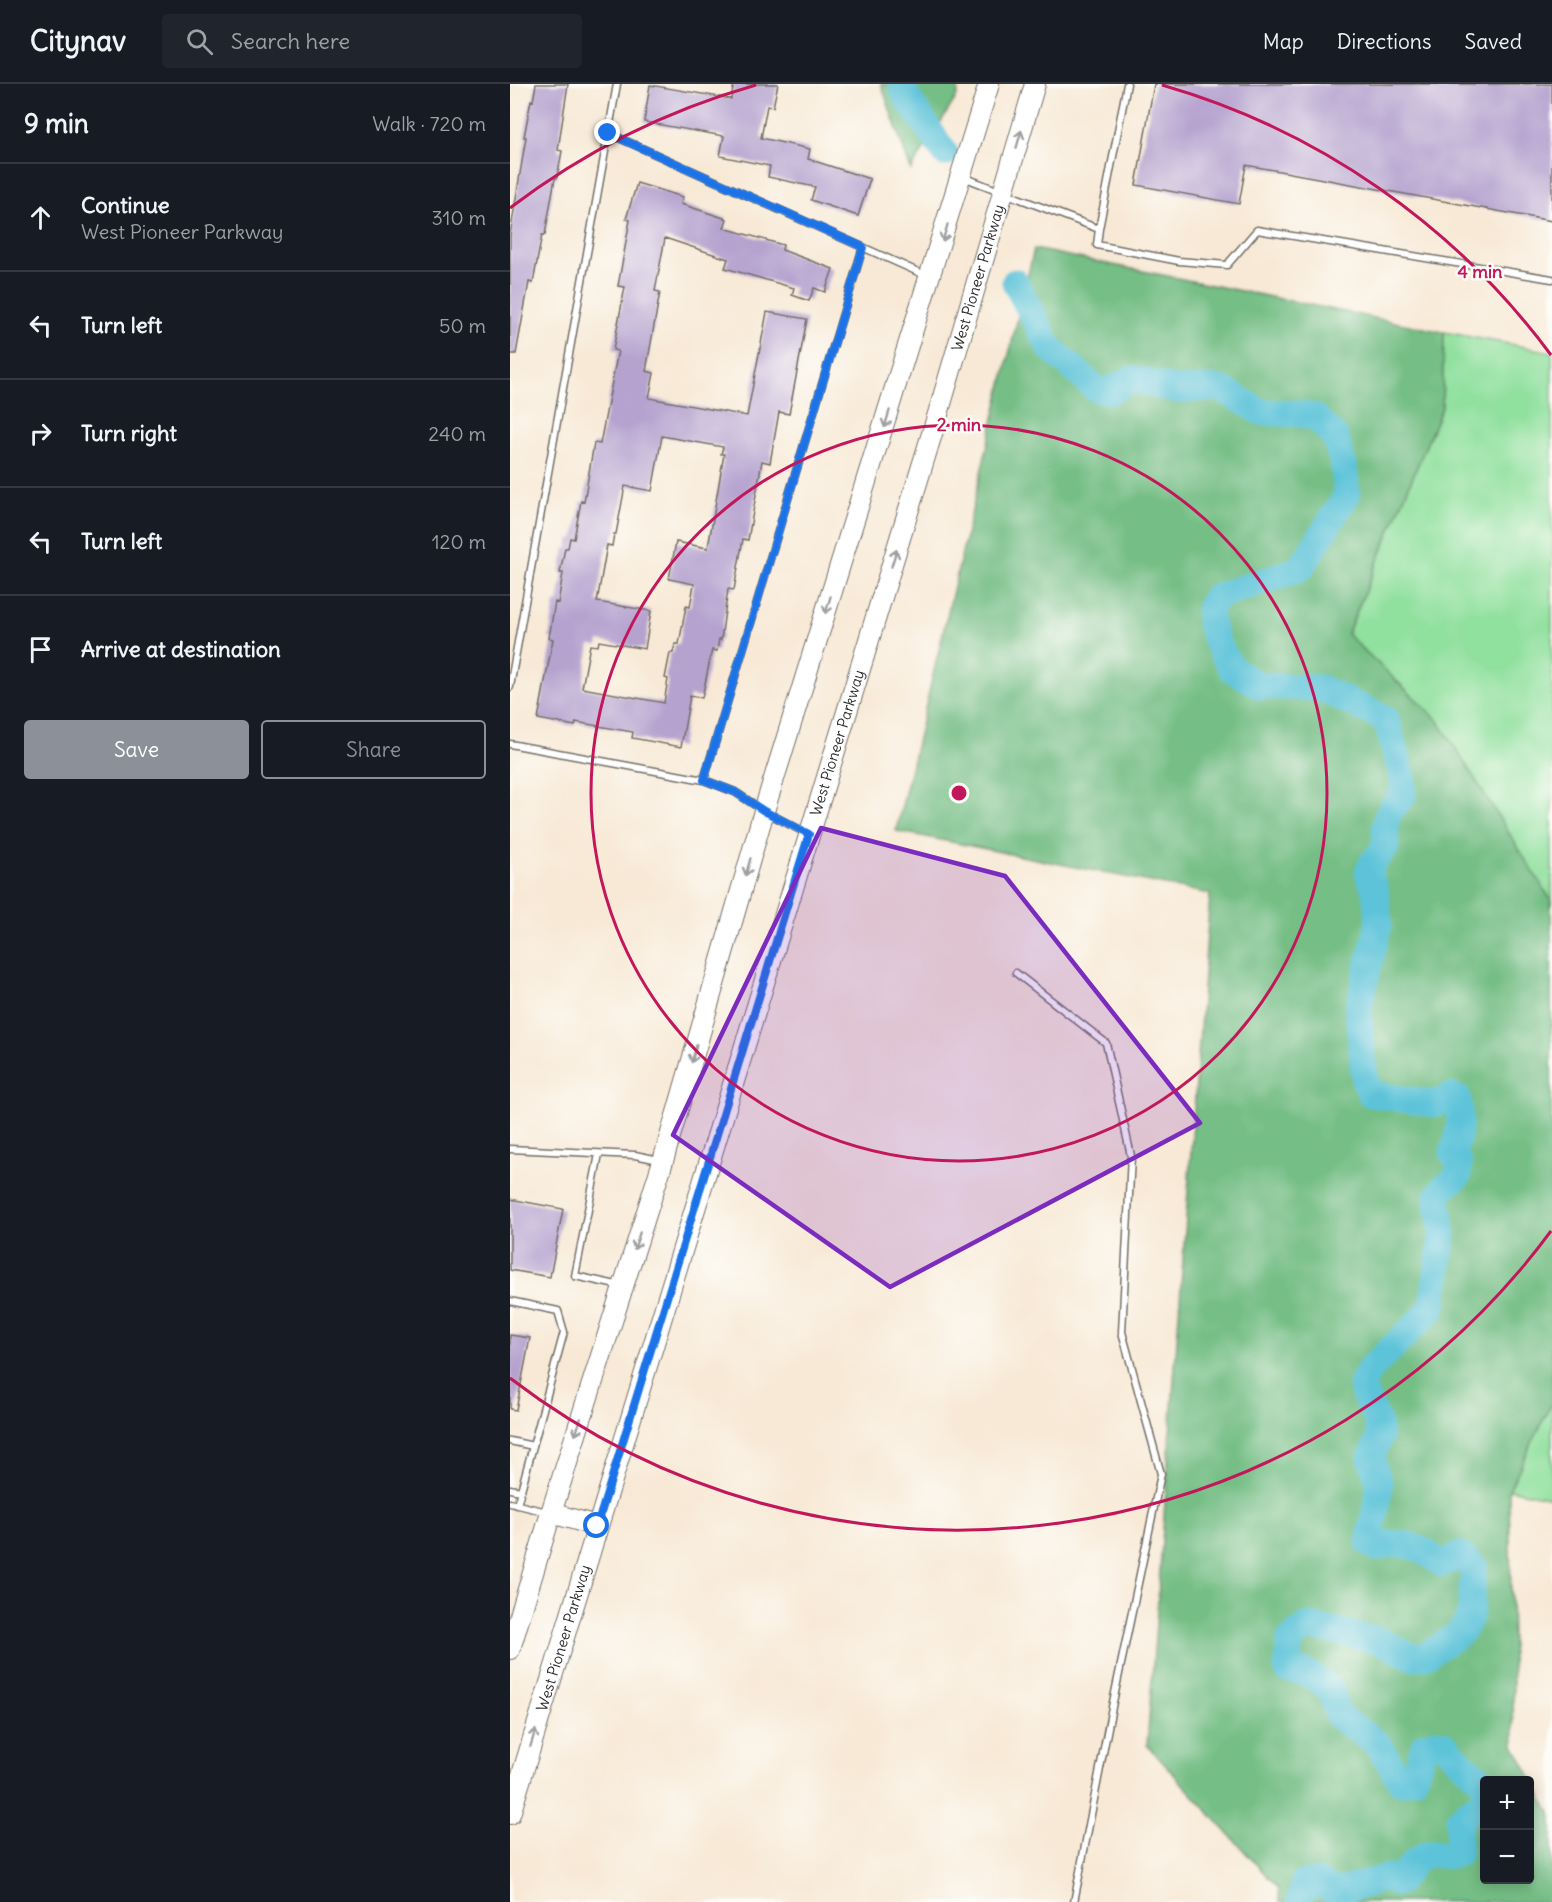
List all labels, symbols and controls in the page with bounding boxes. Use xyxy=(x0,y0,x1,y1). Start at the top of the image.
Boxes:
search box xyxy=(162,14,582,68)
text: Citynav xyxy=(30,23,126,59)
icon: search xyxy=(183,25,216,58)
text: Search here xyxy=(231,27,350,55)
text: Map xyxy=(1263,28,1304,55)
text: Directions xyxy=(1337,28,1431,55)
text: Saved xyxy=(1464,28,1522,55)
text: 9 min xyxy=(24,107,89,140)
text: Walk · 720 m xyxy=(372,111,486,136)
route end xyxy=(594,119,620,145)
one-way arrow xyxy=(1014,130,1025,149)
text: Continue xyxy=(81,191,170,219)
icon: ahead xyxy=(24,201,57,234)
street label: West Pioneer Parkway xyxy=(947,202,1008,353)
text: 310 m xyxy=(431,205,486,230)
text: West Pioneer Parkway xyxy=(81,219,283,244)
one-way arrow xyxy=(938,223,949,242)
text: 4 min xyxy=(1458,260,1503,283)
icon: left xyxy=(24,309,57,342)
text: Turn left xyxy=(81,311,162,339)
text: 50 m xyxy=(439,313,486,338)
one-way arrow xyxy=(880,409,891,428)
text: 2 min xyxy=(937,413,982,436)
icon: right xyxy=(24,417,57,450)
text: Turn right xyxy=(81,419,177,447)
text: 240 m xyxy=(428,421,486,446)
icon: left xyxy=(24,525,57,558)
text: Turn left xyxy=(81,527,162,555)
text: 120 m xyxy=(432,529,486,554)
one-way arrow xyxy=(889,548,900,567)
one-way arrow xyxy=(822,595,833,614)
icon: arrive xyxy=(24,633,57,666)
text: Arrive at destination xyxy=(81,635,281,663)
street label: West Pioneer Parkway xyxy=(806,667,868,818)
button: Save xyxy=(24,720,249,779)
button: Share xyxy=(261,720,486,779)
centre of rings xyxy=(949,783,969,803)
one-way arrow xyxy=(742,857,753,876)
one-way arrow xyxy=(687,1044,699,1063)
one-way arrow xyxy=(631,1231,642,1250)
one-way arrow xyxy=(572,1417,583,1436)
route start xyxy=(583,1512,609,1538)
street label: West Pioneer Parkway xyxy=(532,1562,595,1713)
one-way arrow xyxy=(528,1729,539,1748)
map controls xyxy=(1480,1776,1534,1884)
button: + xyxy=(1480,1776,1534,1830)
button: − xyxy=(1480,1830,1534,1884)

